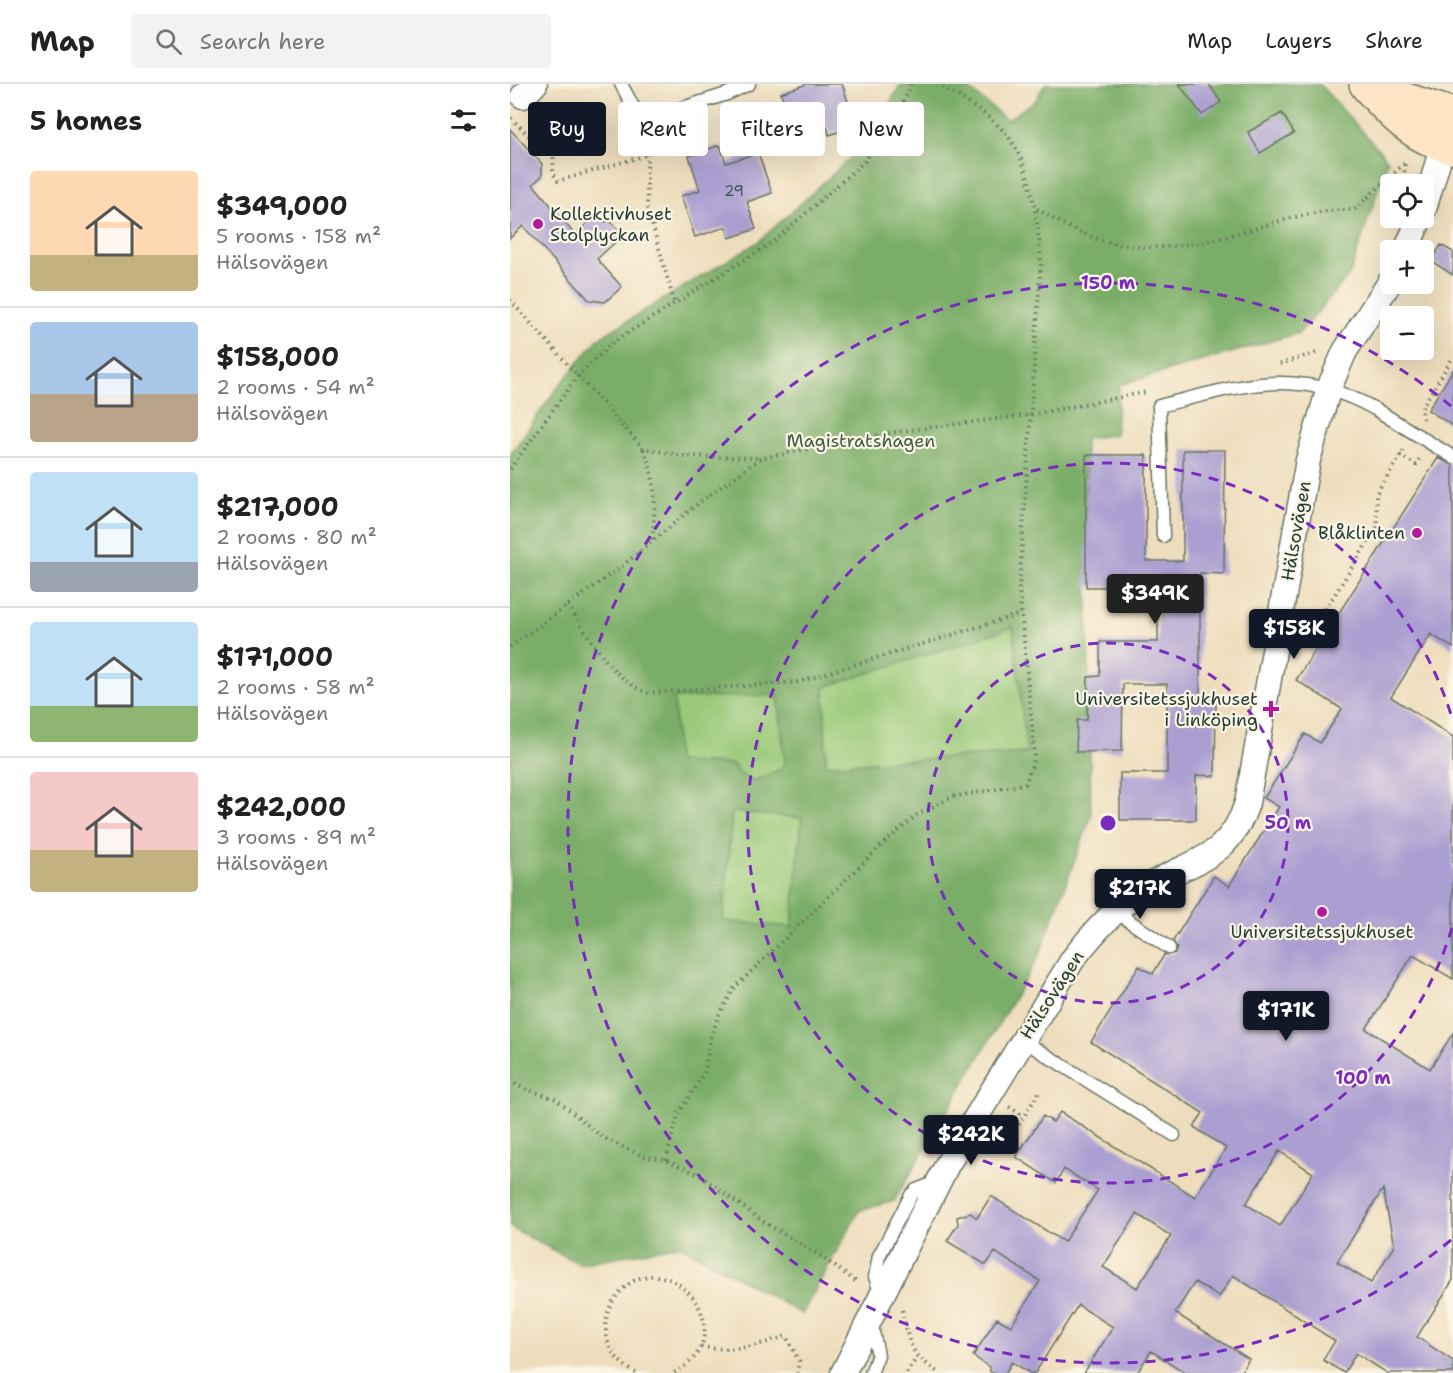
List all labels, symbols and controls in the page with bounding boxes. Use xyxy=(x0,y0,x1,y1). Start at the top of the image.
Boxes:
search box xyxy=(131,14,551,68)
text: Map xyxy=(30,22,95,60)
icon: search xyxy=(152,25,185,58)
text: Search here xyxy=(200,27,325,56)
text: Map xyxy=(1187,27,1232,55)
text: Layers xyxy=(1265,27,1332,55)
text: Share xyxy=(1365,27,1423,55)
chip: Buy xyxy=(528,102,606,156)
chip: Rent xyxy=(618,102,708,156)
chip: Filters xyxy=(720,102,825,156)
chip: New xyxy=(837,102,924,156)
text: 5 homes xyxy=(30,103,142,138)
icon: filters xyxy=(447,104,480,137)
map controls xyxy=(1380,174,1434,360)
button: locate xyxy=(1380,174,1434,228)
house number: 29 xyxy=(724,181,744,201)
text: $349,000 xyxy=(216,188,348,223)
icon: home xyxy=(78,195,150,267)
place label: Kollektivhuset Stolplyckan xyxy=(550,202,672,247)
marker: Kollektivhuset Stolplyckan xyxy=(531,217,545,231)
text: 5 rooms · 158 m² xyxy=(216,223,381,249)
button: + xyxy=(1380,240,1434,294)
text: Hälsovägen xyxy=(216,249,328,275)
text: 150 m xyxy=(1081,271,1136,295)
button: − xyxy=(1380,306,1434,360)
text: $158,000 xyxy=(216,339,339,374)
icon: home xyxy=(78,346,150,418)
text: 2 rooms · 54 m² xyxy=(216,374,375,400)
text: Hälsovägen xyxy=(216,400,328,426)
park label: Magistratshagen xyxy=(787,429,935,453)
street label: Hälsovägen xyxy=(1275,479,1317,583)
text: $217,000 xyxy=(216,489,339,524)
icon: home xyxy=(78,496,150,568)
place label: Blåklinten xyxy=(1318,521,1405,545)
text: 2 rooms · 80 m² xyxy=(216,524,377,550)
marker: Blåklinten xyxy=(1410,526,1424,540)
text: Hälsovägen xyxy=(216,550,328,576)
pin: $349K xyxy=(1113,574,1197,625)
text: $349K xyxy=(1121,580,1189,606)
pin: $158K xyxy=(1252,609,1336,660)
text: $158K xyxy=(1263,615,1325,641)
text: $171,000 xyxy=(216,639,333,674)
icon: home xyxy=(78,646,150,718)
text: 2 rooms · 58 m² xyxy=(216,674,375,700)
place label: Universitetssjukhuset i Linköping xyxy=(1075,687,1258,732)
text: Hälsovägen xyxy=(216,700,328,726)
marker: Universitetssjukhuset i Linköping xyxy=(1262,700,1280,718)
text: $242,000 xyxy=(216,789,346,824)
icon: home xyxy=(78,796,150,868)
text: 50 m xyxy=(1265,811,1312,835)
centre of rings xyxy=(1098,813,1118,833)
text: 3 rooms · 89 m² xyxy=(216,824,376,850)
text: Hälsovägen xyxy=(216,850,328,876)
pin: $217K xyxy=(1098,869,1182,920)
text: $217K xyxy=(1109,875,1171,901)
marker: Universitetssjukhuset xyxy=(1315,905,1329,919)
place label: Universitetssjukhuset xyxy=(1231,920,1414,944)
street label: Hälsovägen xyxy=(1014,946,1090,1044)
pin: $171K xyxy=(1244,991,1328,1042)
text: $171K xyxy=(1257,997,1315,1023)
text: 100 m xyxy=(1335,1066,1391,1090)
pin: $242K xyxy=(929,1115,1013,1166)
text: $242K xyxy=(937,1121,1005,1147)

